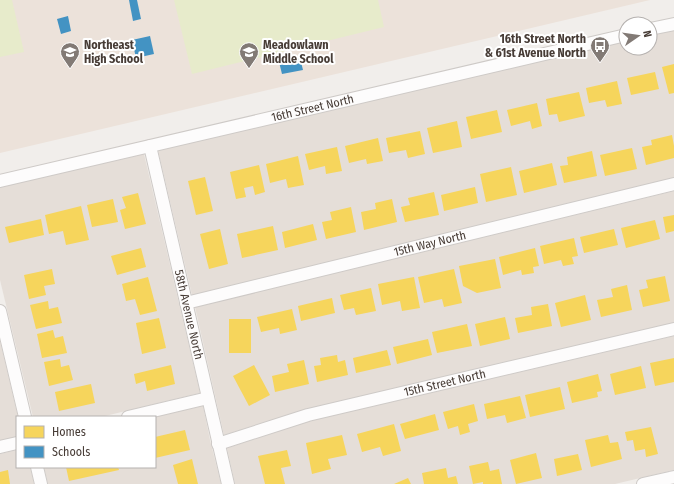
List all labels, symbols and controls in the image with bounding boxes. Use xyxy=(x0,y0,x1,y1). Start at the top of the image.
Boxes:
north arrow xyxy=(618,16,658,56)
text: N xyxy=(640,29,654,39)
place label: 16th Street North & 61st Avenue North xyxy=(485,32,586,60)
bus stop icon: 16th Street North & 61st Avenue North xyxy=(589,35,611,63)
place label: Northeast High School xyxy=(84,38,144,66)
place label: Meadowlawn Middle School xyxy=(263,38,334,66)
school or university icon: Northeast High School xyxy=(59,41,81,69)
school or university icon: Meadowlawn Middle School xyxy=(238,41,260,69)
street label: 16th Street North xyxy=(270,92,355,124)
street label: 15th Way North xyxy=(392,228,467,259)
street label: 58th Avenue North xyxy=(172,268,206,361)
street label: 15th Street North xyxy=(402,366,487,399)
legend xyxy=(16,416,156,468)
text: Homes xyxy=(52,425,86,439)
text: Schools xyxy=(52,445,90,459)

